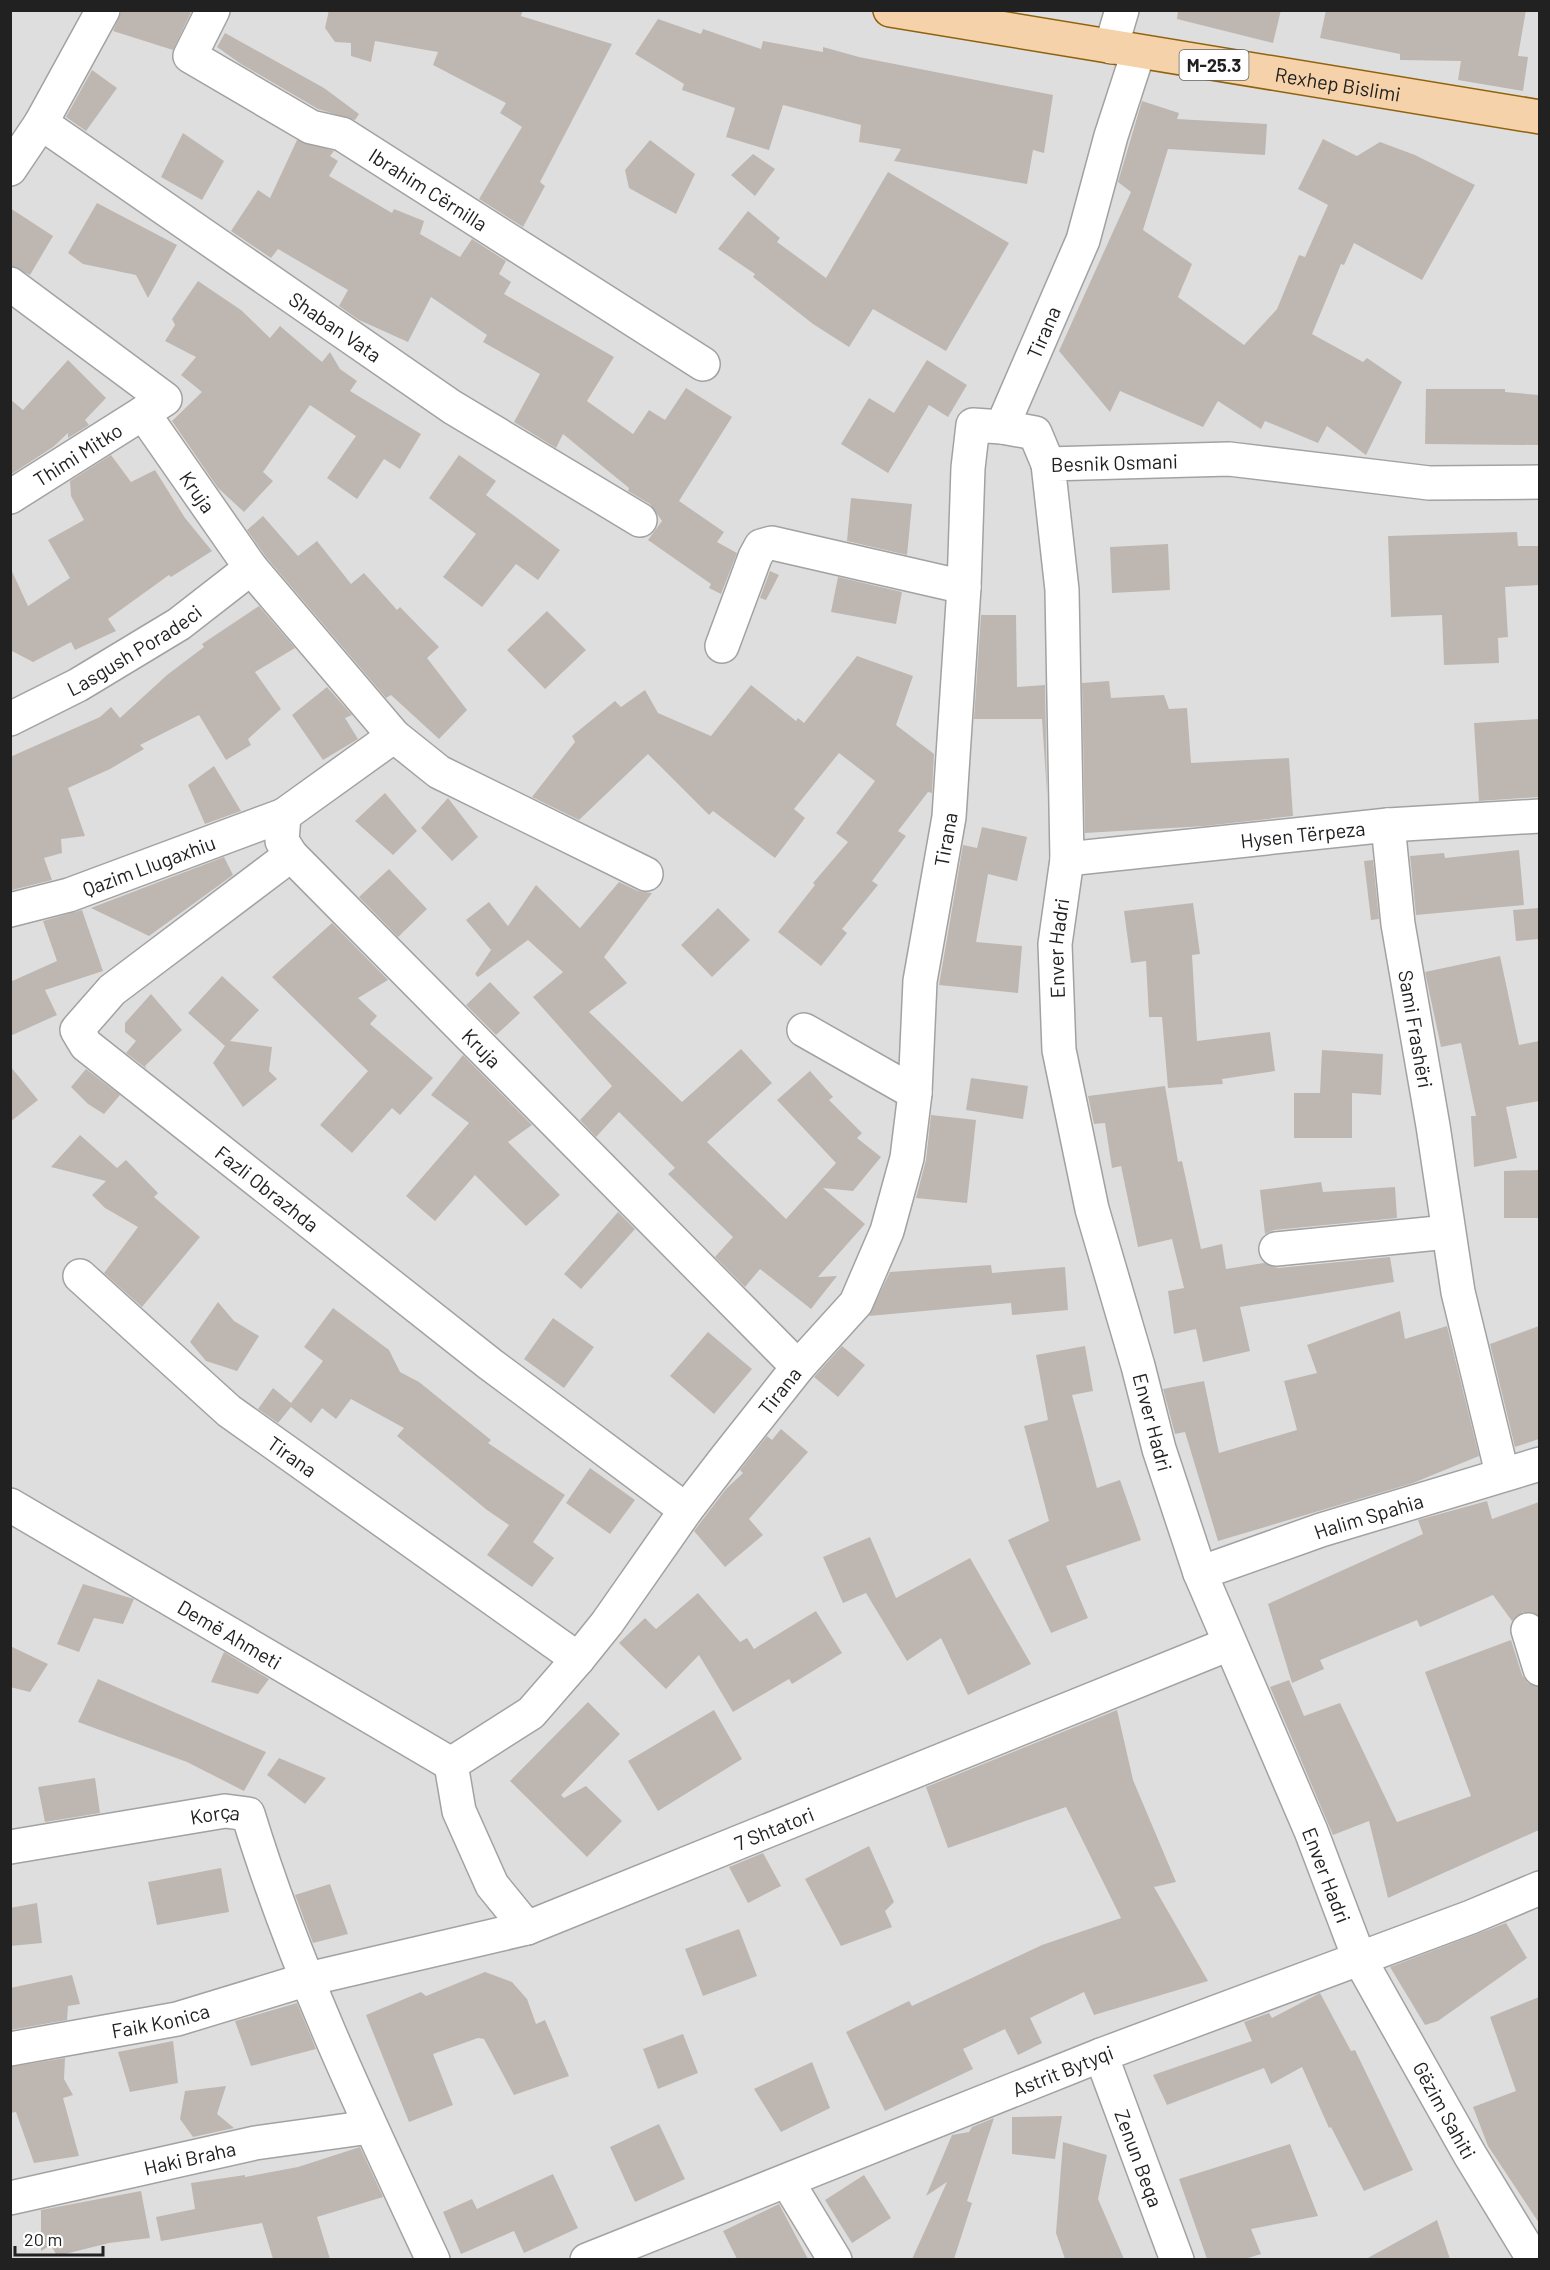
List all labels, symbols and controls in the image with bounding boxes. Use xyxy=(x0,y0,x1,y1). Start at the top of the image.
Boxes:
road number: M-25.3 xyxy=(1180,50,1248,80)
street label: Rexhep Bislimi xyxy=(1273,62,1403,106)
street label: Ibrahim Cërnilla xyxy=(365,143,492,236)
street label: Shaban Vata xyxy=(285,286,386,367)
street label: Tirana xyxy=(1021,302,1065,362)
street label: Thimi Mitko xyxy=(29,417,126,491)
street label: Besnik Osmani xyxy=(1050,448,1178,476)
street label: Kruja xyxy=(175,466,221,517)
street label: Lasgush Poradeci xyxy=(63,599,206,701)
street label: Tirana xyxy=(928,810,962,868)
street label: Hysen Tërpeza xyxy=(1239,815,1366,853)
street label: Qazim Llugaxhiu xyxy=(79,830,219,901)
street label: Enver Hadri xyxy=(1043,897,1073,999)
street label: Sami Frashëri xyxy=(1394,968,1438,1090)
street label: Kruja xyxy=(458,1023,507,1072)
street label: Fazli Obrazhda xyxy=(211,1140,324,1236)
street label: Tirana xyxy=(753,1362,806,1420)
street label: Enver Hadri xyxy=(1128,1370,1178,1474)
street label: Tirana xyxy=(263,1431,322,1482)
street label: Halim Spahia xyxy=(1311,1488,1426,1544)
street label: Demë Ahmeti xyxy=(174,1594,286,1674)
street label: Korça xyxy=(188,1798,242,1829)
street label: 7 Shtatori xyxy=(731,1801,817,1855)
street label: Enver Hadri xyxy=(1298,1824,1356,1926)
street label: Faik Konica xyxy=(110,1998,212,2043)
street label: Astrit Bytyqi xyxy=(1009,2040,1116,2101)
street label: Gëzim Sahiti xyxy=(1408,2057,1482,2163)
street label: Zenun Beqa xyxy=(1110,2106,1168,2210)
street label: Haki Braha xyxy=(141,2136,238,2180)
scale bar xyxy=(15,2219,104,2257)
text: 20 m xyxy=(24,2228,62,2250)

